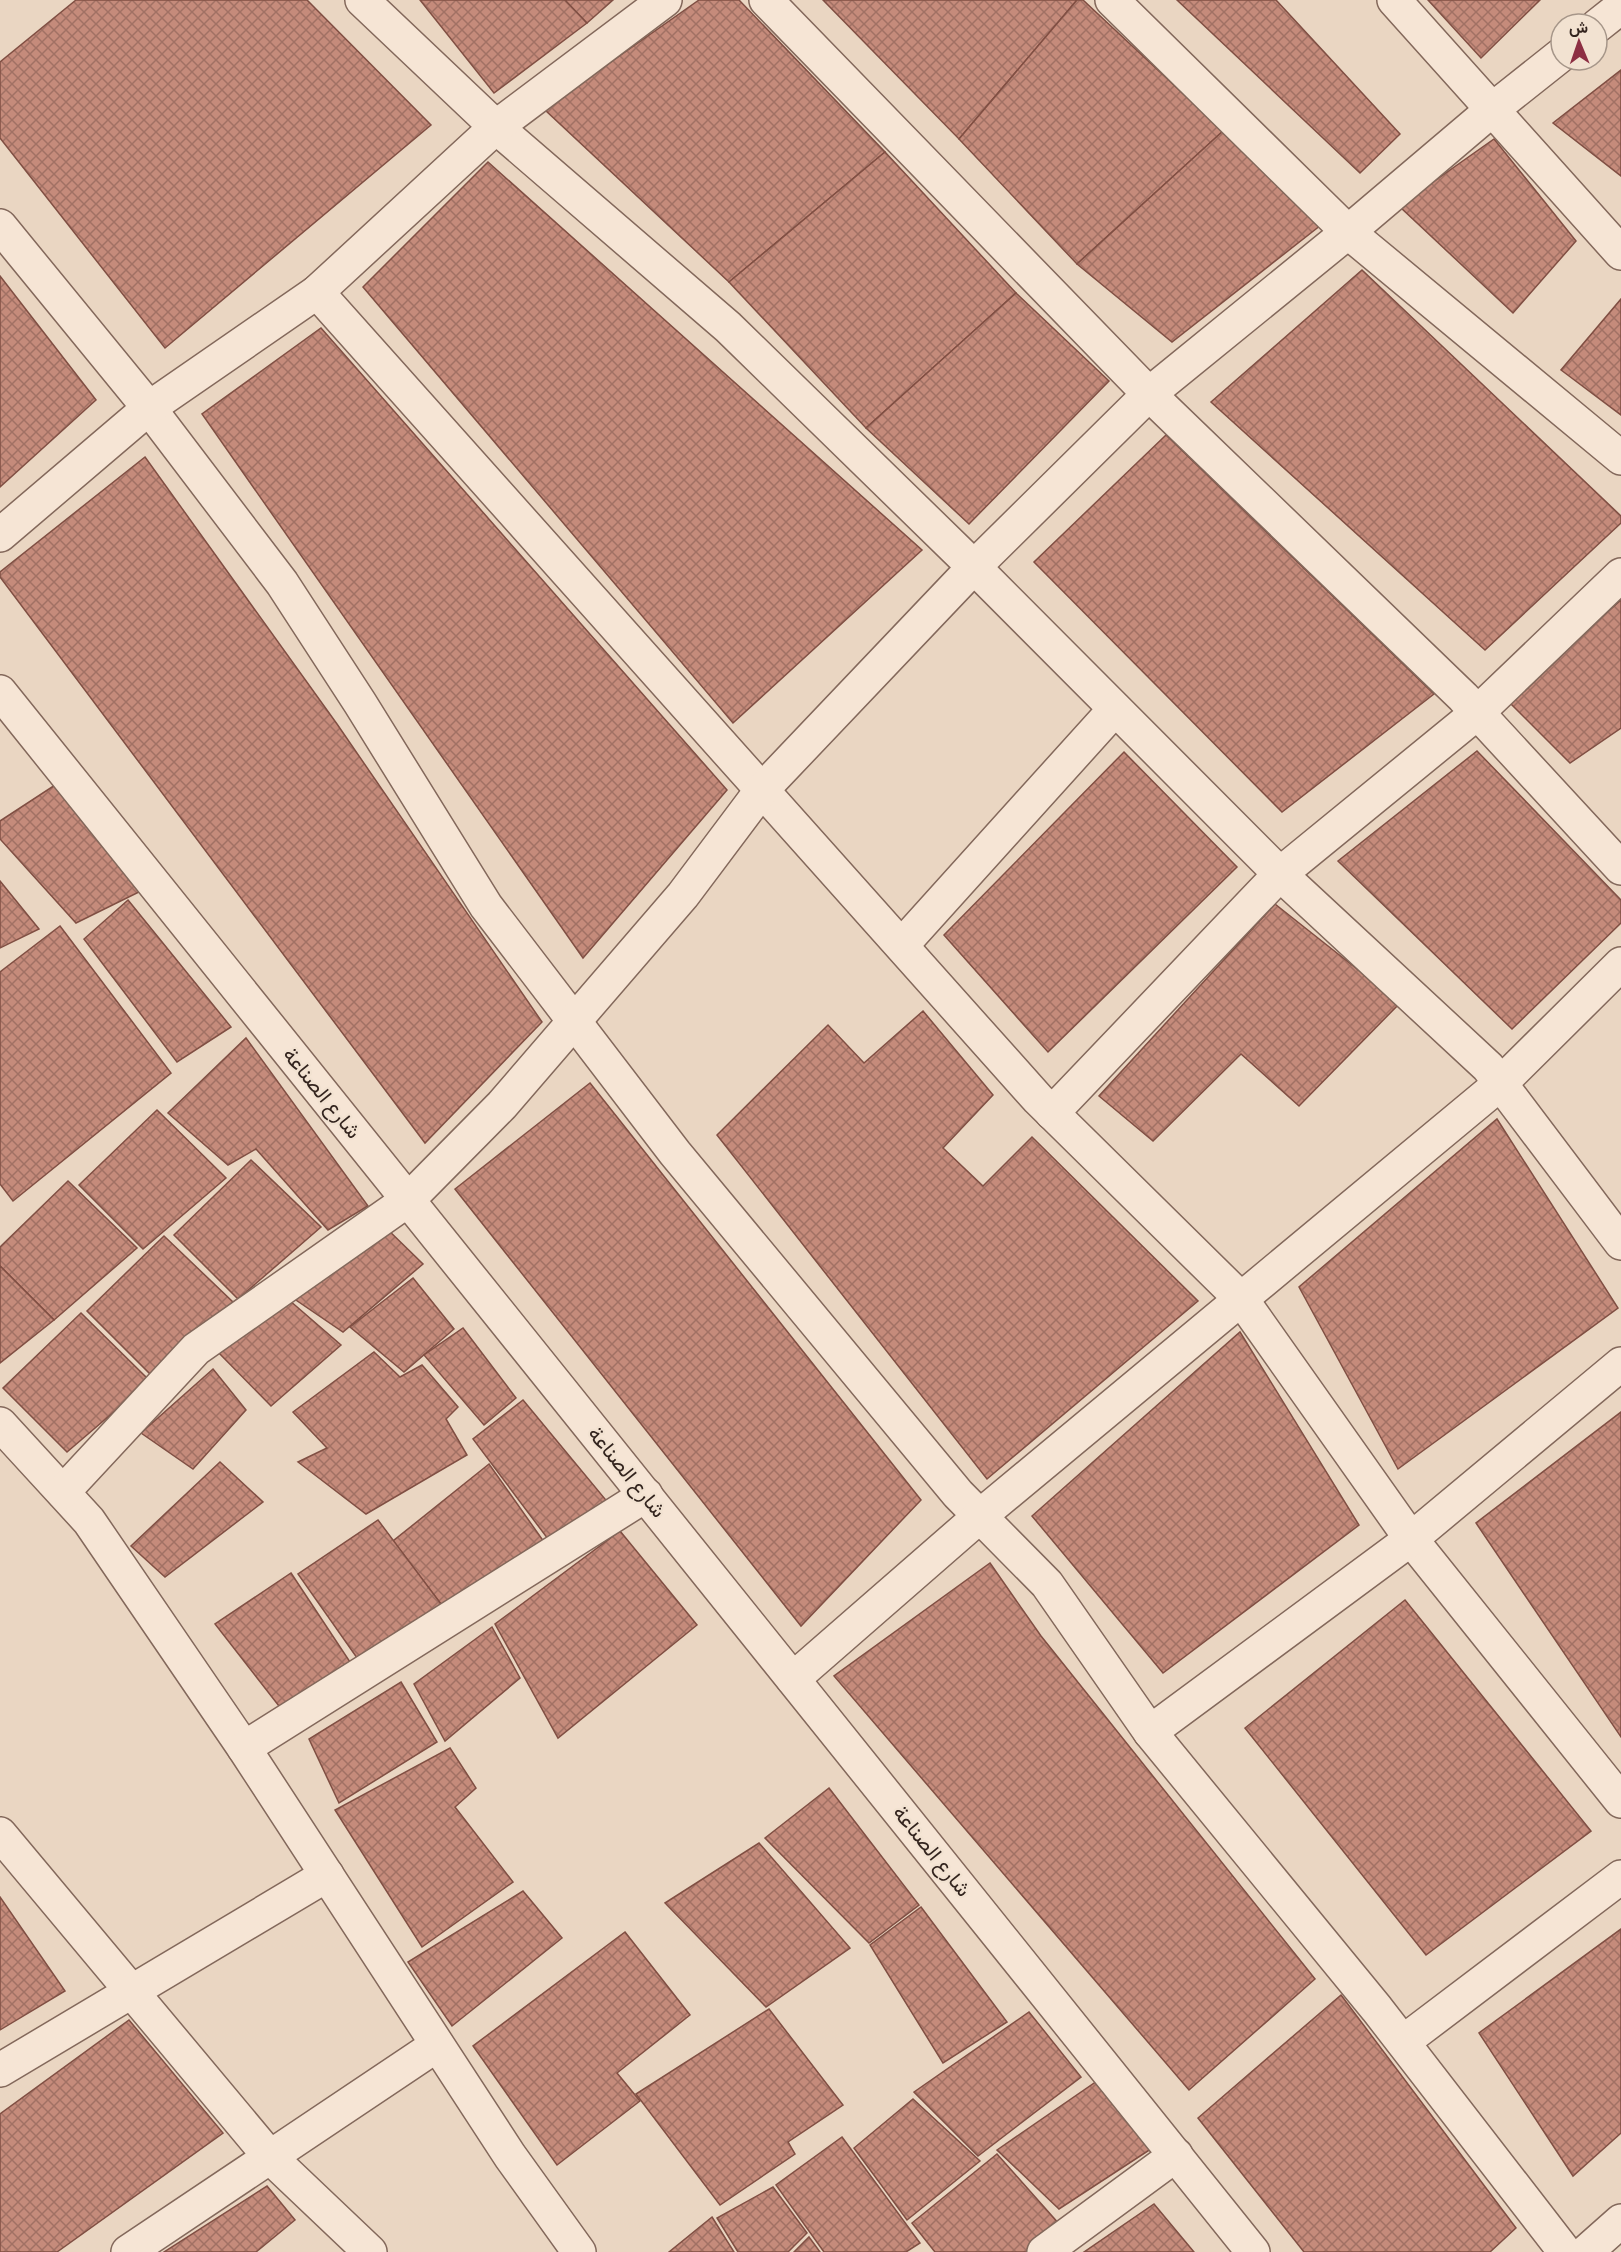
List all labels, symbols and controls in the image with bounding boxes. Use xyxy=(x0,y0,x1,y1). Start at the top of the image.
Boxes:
north arrow xyxy=(1549,12,1609,72)
text: ش xyxy=(1569,18,1588,37)
street label: شارع الصناعة xyxy=(277,1042,367,1144)
street label: شارع الصناعة xyxy=(582,1421,672,1523)
street label: شارع الصناعة xyxy=(887,1800,977,1902)

